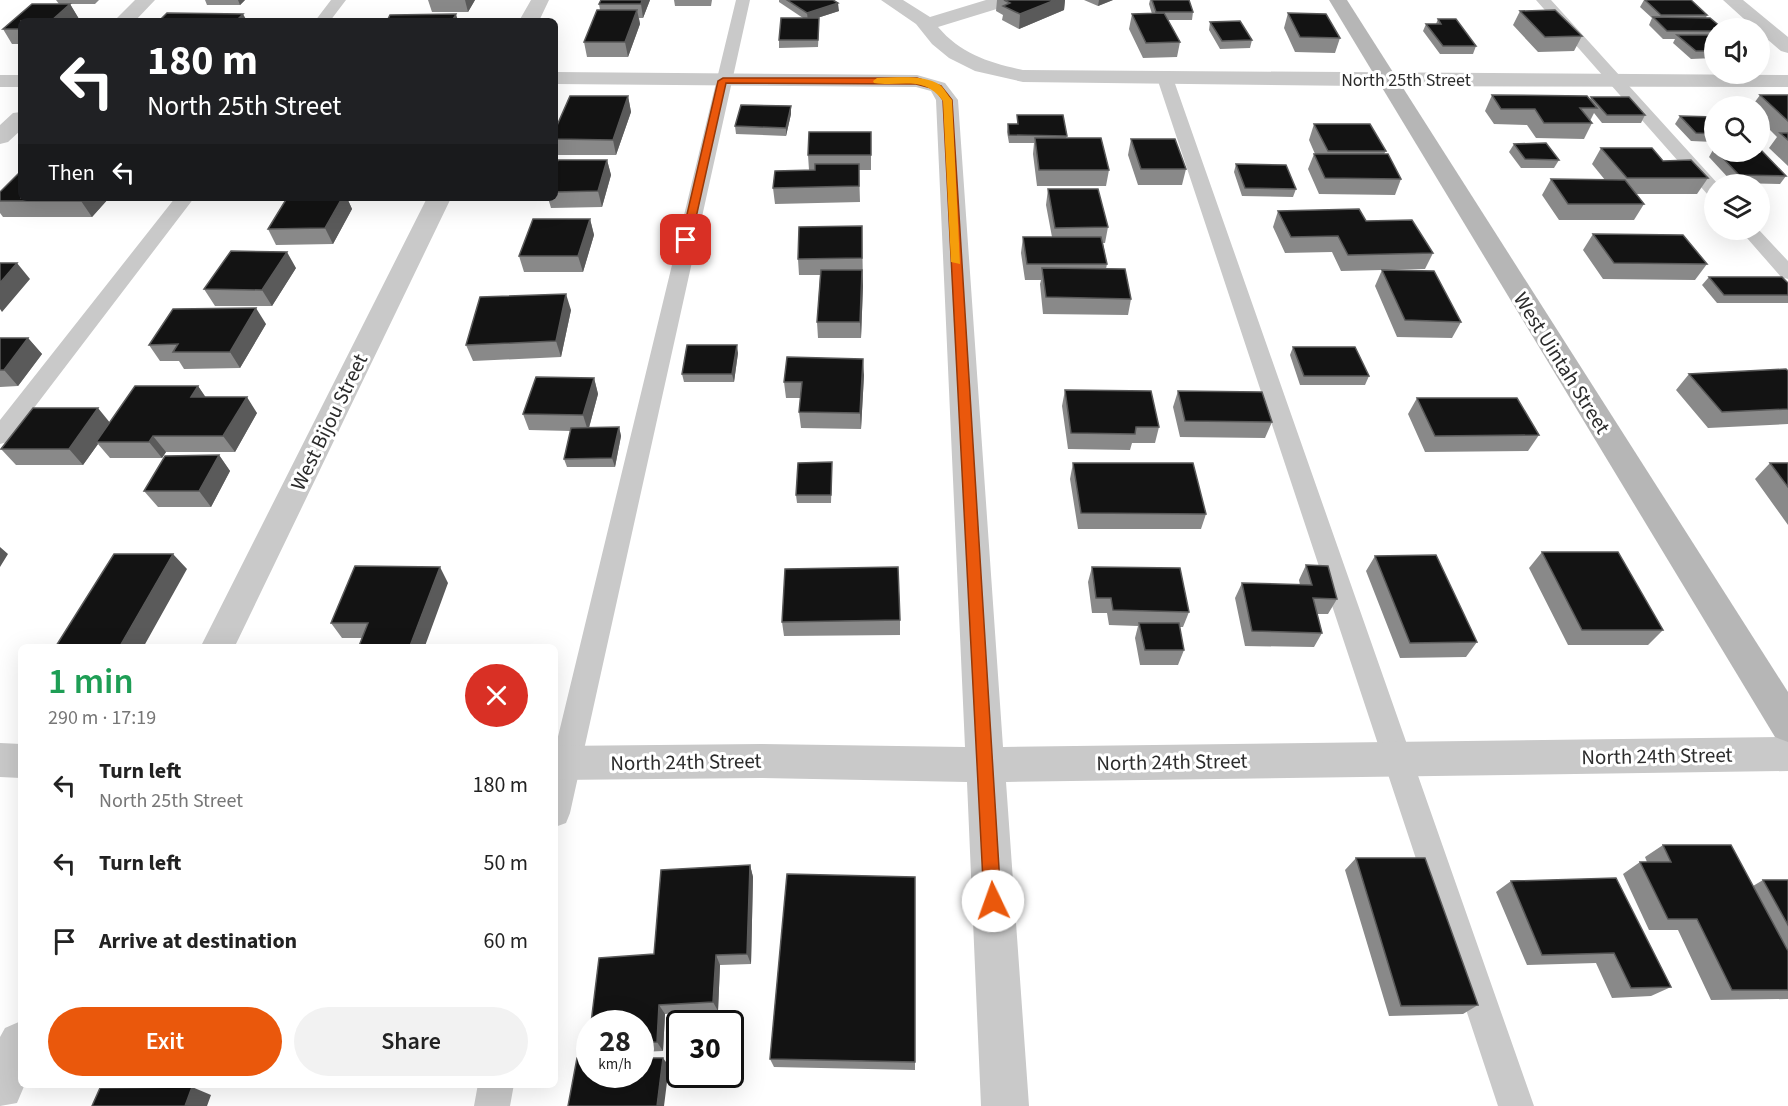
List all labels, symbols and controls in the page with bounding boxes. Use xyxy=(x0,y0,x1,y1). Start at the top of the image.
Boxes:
map controls xyxy=(1704,18,1770,240)
button: sound xyxy=(1704,18,1770,84)
text: 180 m xyxy=(147,31,258,91)
icon: left xyxy=(48,42,126,120)
street label: North 25th Street xyxy=(1341,68,1471,93)
text: North 25th Street xyxy=(147,87,341,126)
button: search xyxy=(1704,96,1770,162)
icon: left xyxy=(107,156,140,189)
text: Then xyxy=(48,157,95,189)
button: layers xyxy=(1704,174,1770,240)
pin xyxy=(660,214,711,265)
icon: arrive xyxy=(669,223,702,256)
street label: West Uintah Street xyxy=(1506,286,1618,440)
street label: West Bijou Street xyxy=(283,348,375,496)
text: 1 min xyxy=(48,656,134,707)
button: close xyxy=(465,664,528,727)
text: 290 m · 17:19 xyxy=(48,704,156,732)
street label: North 24th Street xyxy=(1581,740,1733,772)
street label: North 24th Street xyxy=(610,746,762,778)
street label: North 24th Street xyxy=(1096,746,1248,778)
text: Turn left xyxy=(99,755,181,787)
icon: left xyxy=(48,769,81,802)
text: 180 m xyxy=(473,769,528,801)
text: North 25th Street xyxy=(99,787,243,815)
icon: left xyxy=(48,847,81,880)
text: Turn left xyxy=(99,847,181,879)
text: 50 m xyxy=(483,847,528,879)
position arrow xyxy=(961,869,1025,933)
icon: arrive xyxy=(48,925,81,958)
text: Arrive at destination xyxy=(99,925,297,957)
text: 60 m xyxy=(483,925,528,957)
button: Exit xyxy=(48,1007,282,1076)
button: Share xyxy=(294,1007,528,1076)
speed limit sign: 30 xyxy=(666,1010,744,1088)
text: 28 xyxy=(599,1020,631,1063)
text: km/h xyxy=(598,1054,632,1075)

